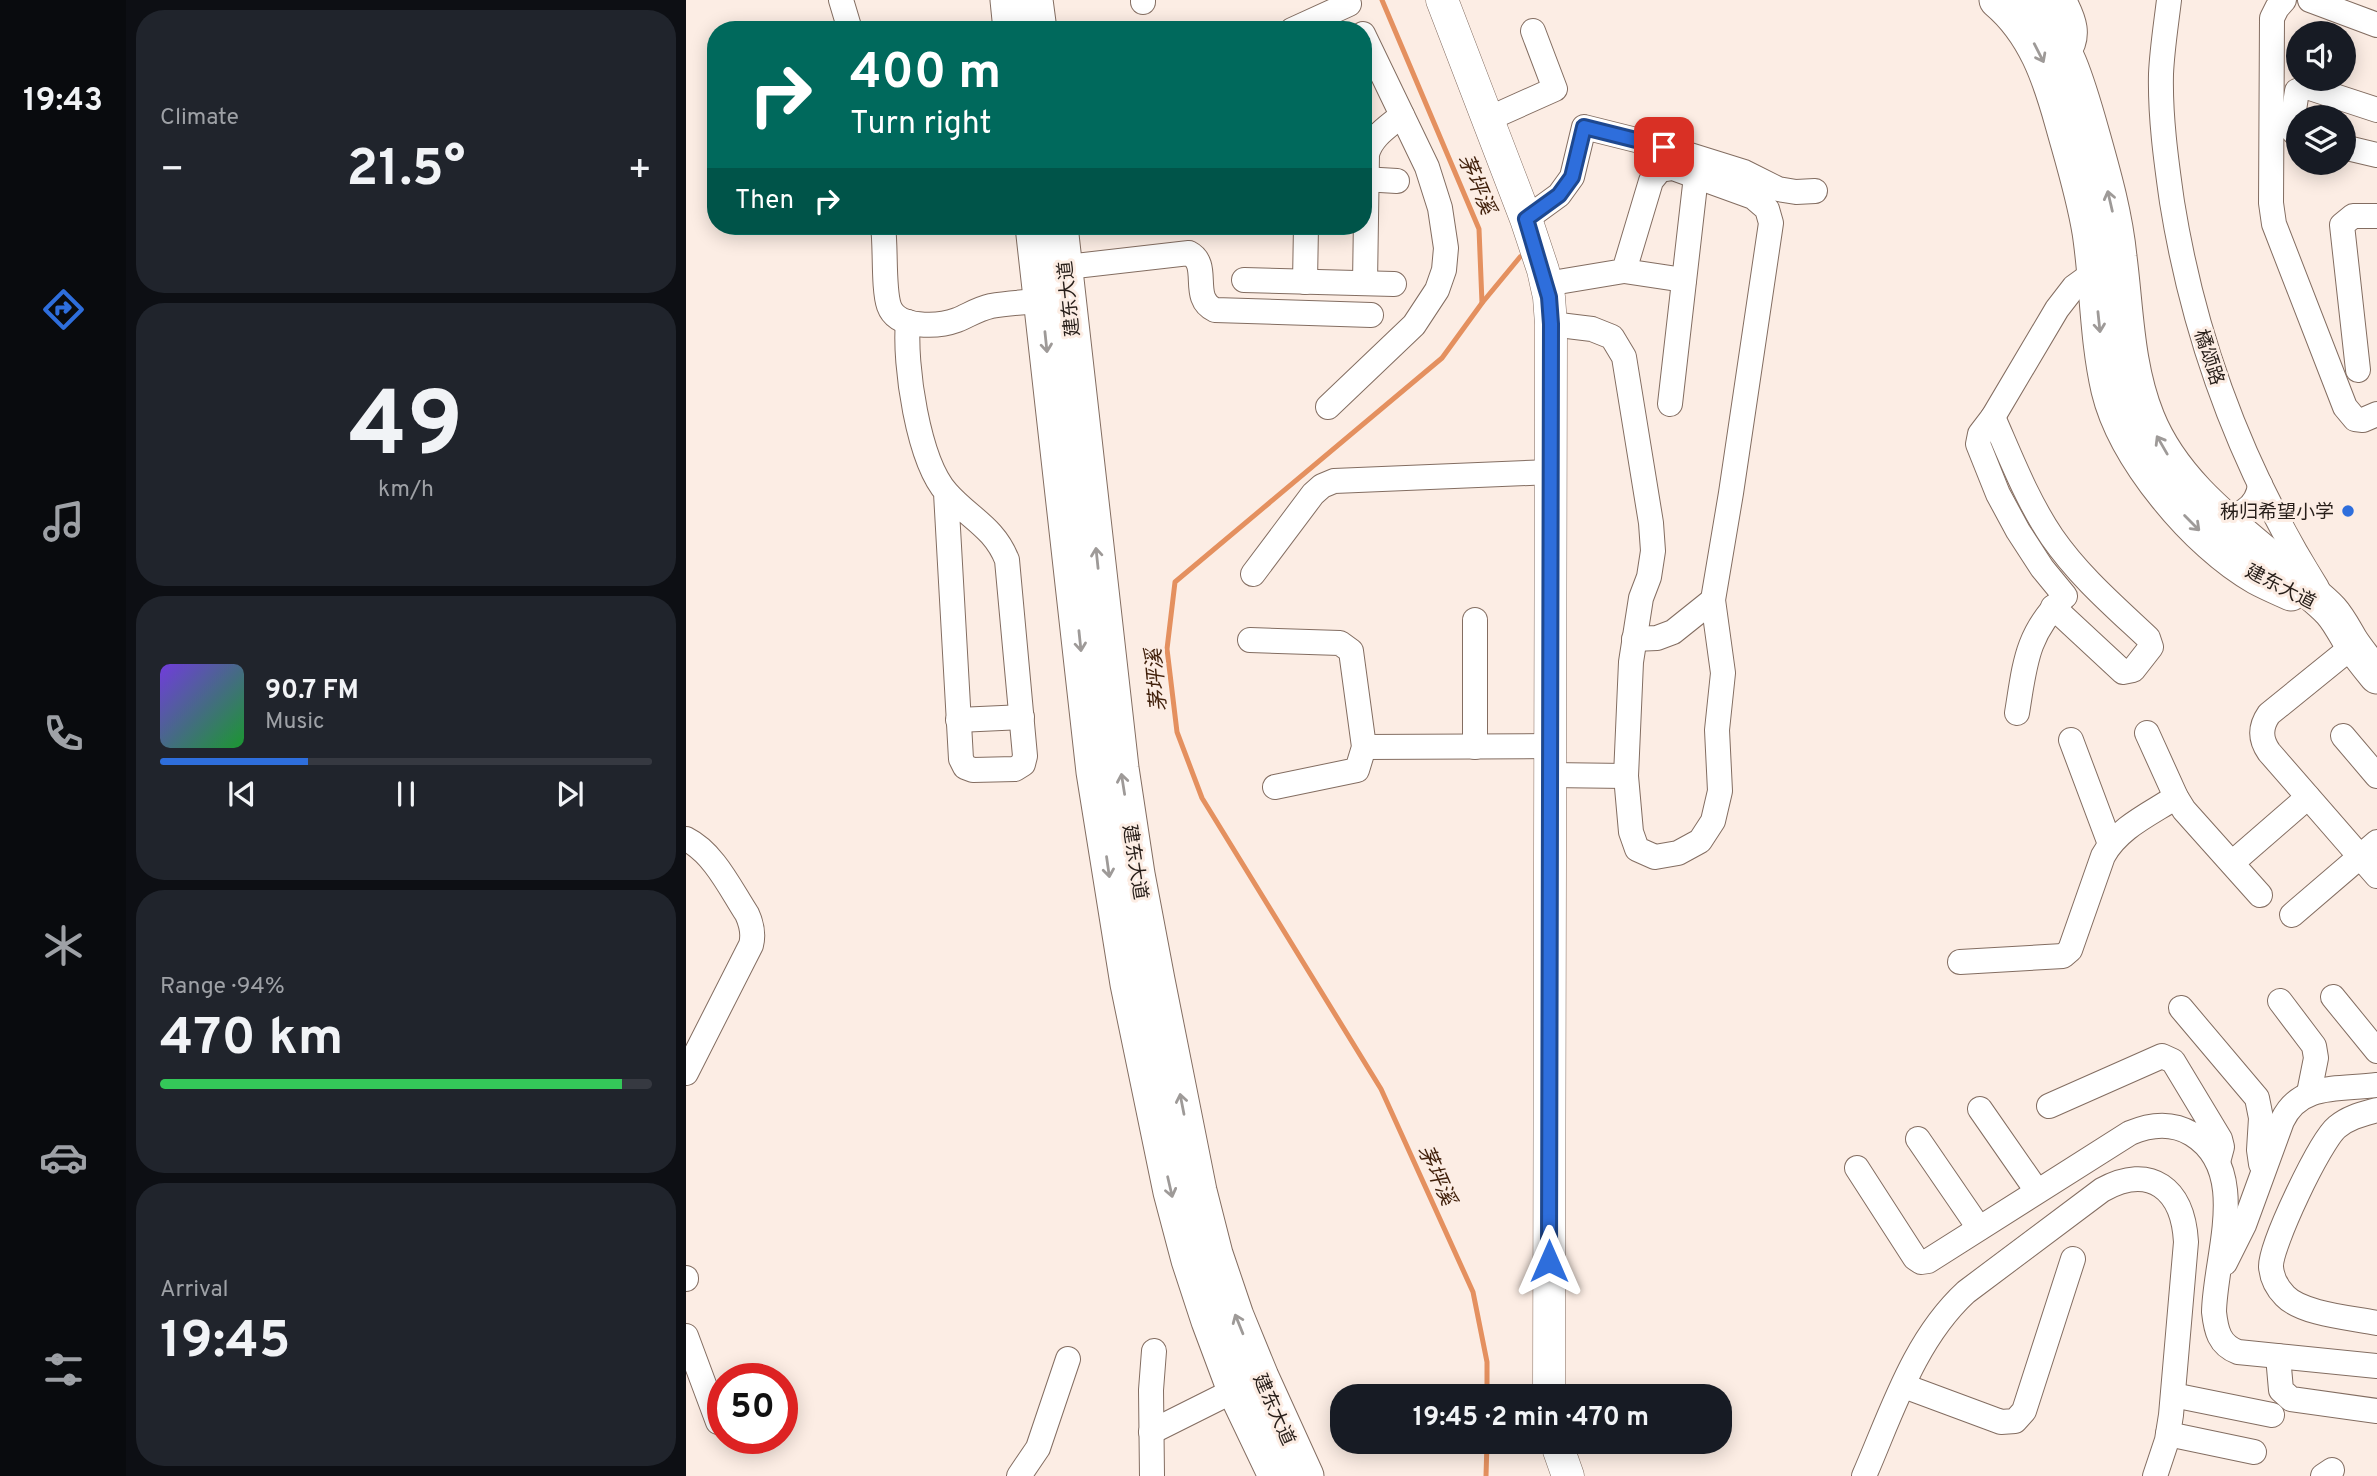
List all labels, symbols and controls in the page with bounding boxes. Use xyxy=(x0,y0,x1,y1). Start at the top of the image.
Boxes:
map controls xyxy=(2286,21,2356,175)
button: sound xyxy=(2286,21,2356,91)
one-way arrow xyxy=(2032,42,2046,63)
text: 400 m xyxy=(850,44,1001,106)
icon: right xyxy=(735,49,826,140)
text: 19:43 xyxy=(23,82,103,122)
text: Climate xyxy=(160,104,239,133)
text: Turn right xyxy=(850,105,992,145)
button: layers xyxy=(2286,105,2356,175)
pin xyxy=(1634,117,1694,177)
icon: arrive xyxy=(1645,128,1683,166)
text: 21.5° xyxy=(347,138,465,204)
text: − xyxy=(160,147,185,196)
text: + xyxy=(627,147,652,196)
water label: 茅坪溪 xyxy=(1451,150,1501,221)
icon: right xyxy=(808,182,846,220)
text: Then xyxy=(735,185,794,218)
one-way arrow xyxy=(2103,190,2116,213)
street label: 建东大道 xyxy=(1054,260,1086,338)
icon: directions xyxy=(39,285,88,334)
one-way arrow xyxy=(2092,310,2105,332)
street label: 橘颂路 xyxy=(2188,327,2228,388)
one-way arrow xyxy=(1040,330,1053,353)
text: 49 xyxy=(349,373,463,488)
one-way arrow xyxy=(2155,435,2169,455)
text: km/h xyxy=(378,476,434,505)
icon: music xyxy=(39,497,88,546)
place label: 秭归希望小学 xyxy=(2220,501,2334,525)
marker: 秭归希望小学 xyxy=(2340,503,2356,519)
one-way arrow xyxy=(2183,514,2200,531)
one-way arrow xyxy=(1091,547,1104,570)
street label: 建东大道 xyxy=(2241,560,2319,616)
one-way arrow xyxy=(1073,630,1086,652)
water label: 茅坪溪 xyxy=(1141,645,1174,712)
text: 90.7 FM xyxy=(265,675,359,708)
text: Music xyxy=(265,708,325,737)
icon: phone xyxy=(39,709,88,758)
one-way arrow xyxy=(1116,773,1129,796)
icon: previous xyxy=(223,775,261,813)
icon: pause xyxy=(387,775,425,813)
icon: next xyxy=(551,775,589,813)
street label: 建东大道 xyxy=(1116,823,1152,902)
one-way arrow xyxy=(1102,855,1115,878)
icon: climate xyxy=(39,921,88,970)
text: Range · 94% xyxy=(160,973,285,1002)
text: 470 km xyxy=(160,1007,343,1073)
one-way arrow xyxy=(1174,1093,1188,1116)
icon: car xyxy=(39,1133,88,1182)
water label: 茅坪溪 xyxy=(1410,1141,1462,1212)
one-way arrow xyxy=(1164,1175,1178,1198)
position arrow xyxy=(1512,1224,1586,1298)
text: Arrival xyxy=(160,1276,229,1305)
text: 19:45 xyxy=(160,1310,291,1376)
one-way arrow xyxy=(1232,1314,1245,1335)
icon: filters xyxy=(39,1345,88,1394)
speed limit sign: 50 xyxy=(707,1363,798,1454)
street label: 建东大道 xyxy=(1247,1370,1300,1449)
text: 19:45 · 2 min · 470 m xyxy=(1413,1402,1649,1435)

